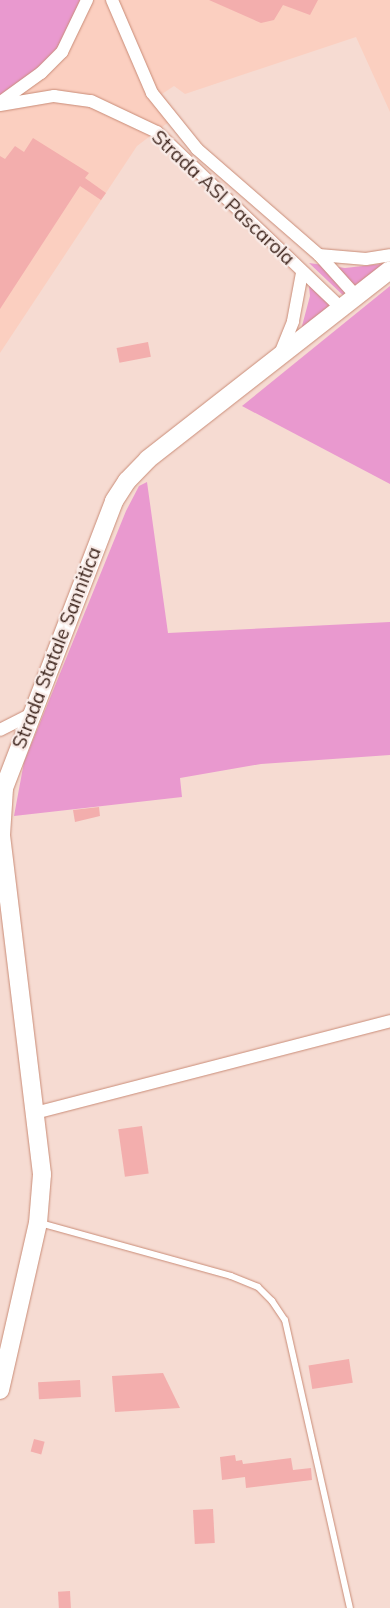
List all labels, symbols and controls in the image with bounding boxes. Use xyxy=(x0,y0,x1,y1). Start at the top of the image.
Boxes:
street label: Strada ASI Pascarola xyxy=(147,126,299,270)
street label: Strada Statale Sannitica xyxy=(8,544,106,752)

